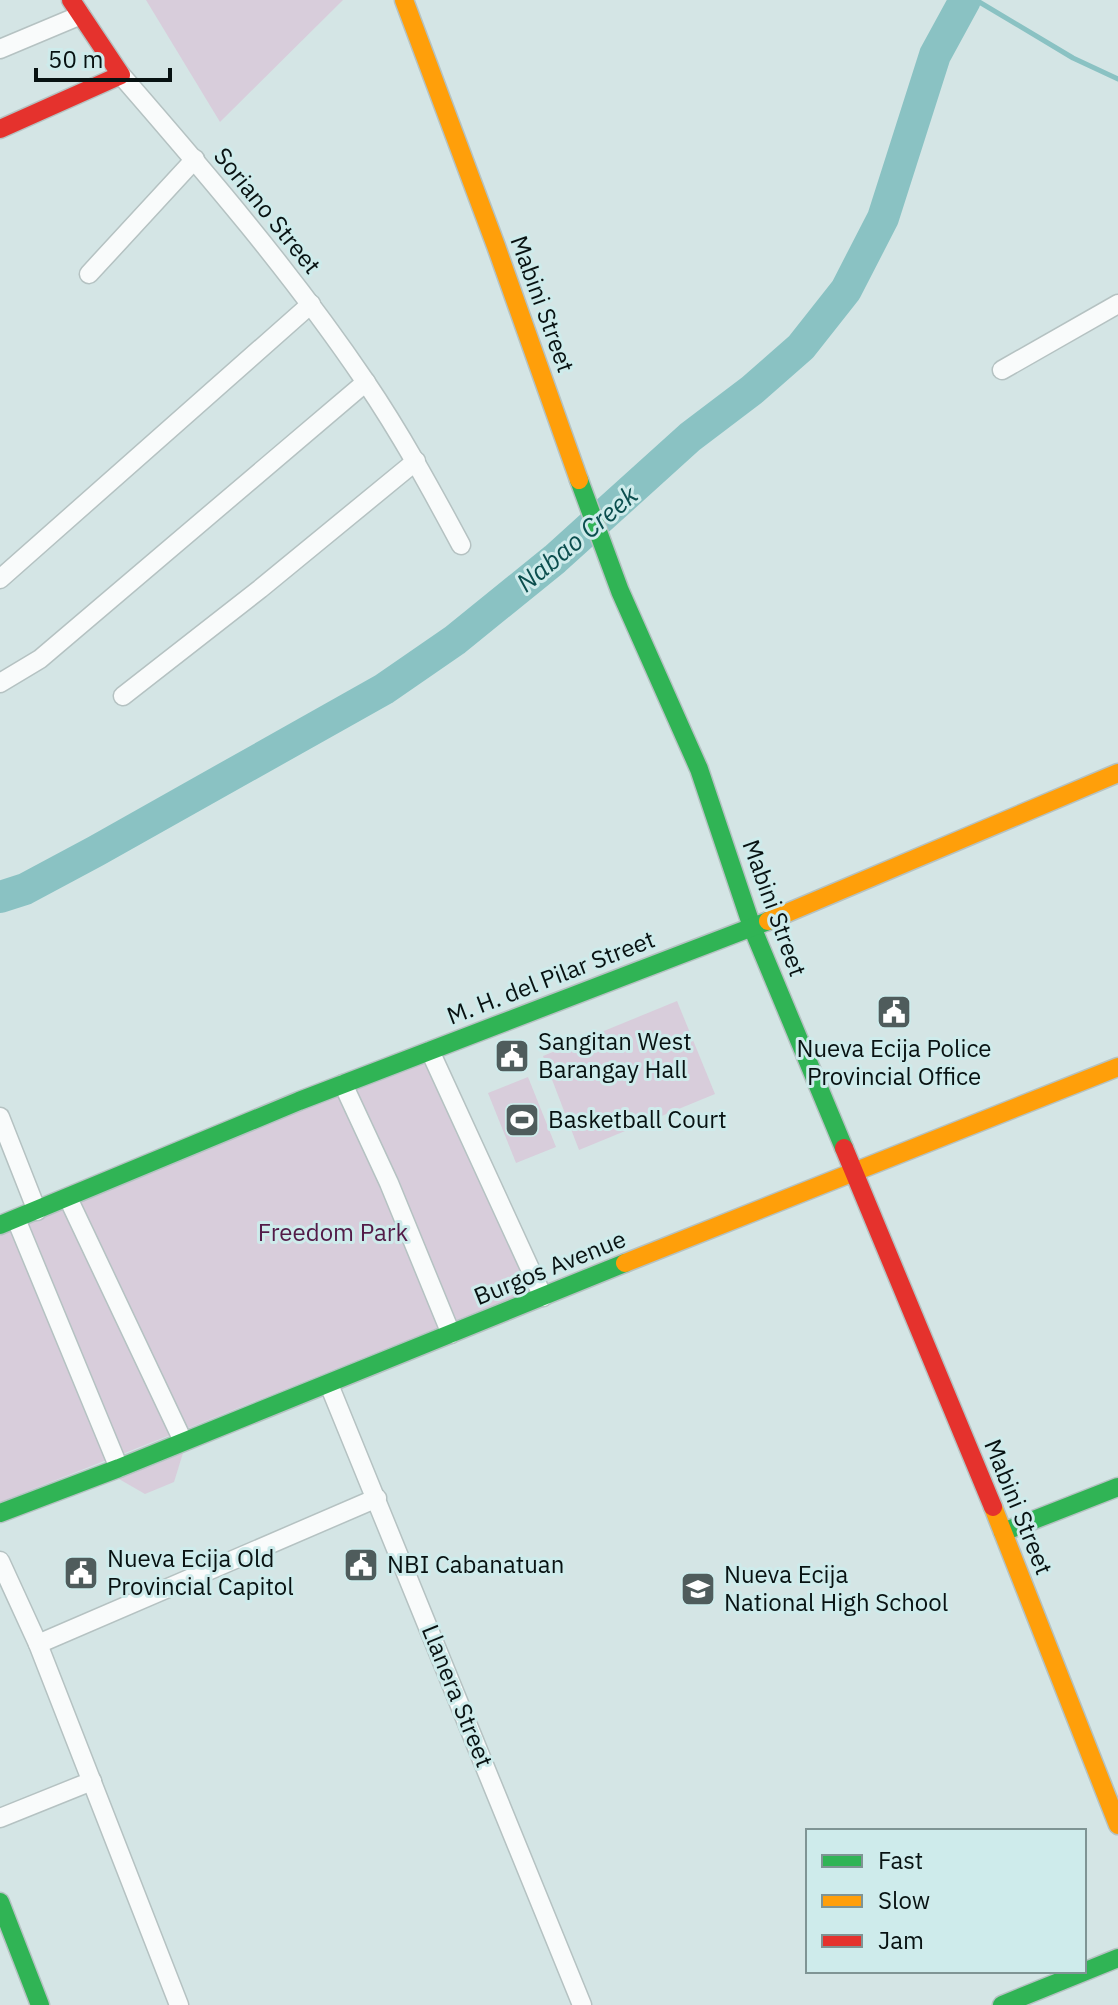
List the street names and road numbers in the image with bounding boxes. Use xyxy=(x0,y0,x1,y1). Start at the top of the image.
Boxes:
street label: Soriano Street xyxy=(207,141,329,280)
street label: Mabini Street xyxy=(503,231,582,376)
street label: Mabini Street xyxy=(735,835,814,980)
street label: M. H. del Pilar Street xyxy=(442,923,659,1031)
street label: Burgos Avenue xyxy=(469,1222,630,1312)
street label: Mabini Street xyxy=(977,1434,1061,1579)
street label: Llanera Street xyxy=(415,1620,501,1772)

